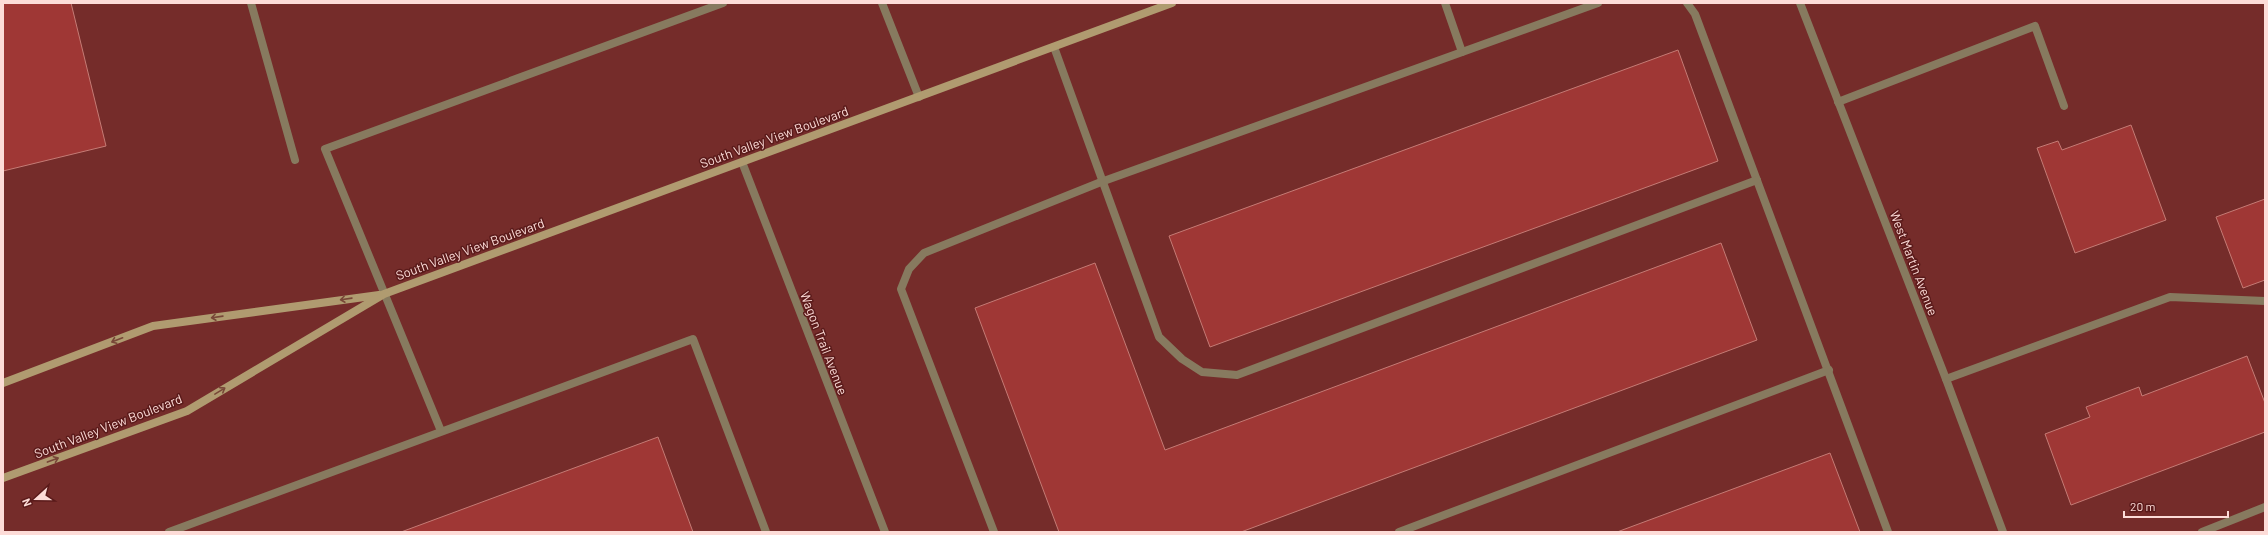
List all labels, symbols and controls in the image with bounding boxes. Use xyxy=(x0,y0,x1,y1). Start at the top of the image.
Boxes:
street label: South Valley View Boulevard xyxy=(697,103,851,171)
street label: West Martin Avenue xyxy=(1887,208,1941,318)
street label: South Valley View Boulevard xyxy=(393,215,547,283)
street label: Wagon Trail Avenue xyxy=(797,289,851,397)
one-way arrow xyxy=(340,295,353,303)
one-way arrow xyxy=(211,313,224,321)
one-way arrow xyxy=(111,336,123,344)
one-way arrow xyxy=(214,387,225,395)
street label: South Valley View Boulevard xyxy=(32,390,184,462)
one-way arrow xyxy=(46,455,58,463)
north arrow xyxy=(16,479,56,519)
scale bar xyxy=(2124,493,2228,519)
text: N xyxy=(19,497,34,509)
text: 20 m xyxy=(2130,499,2156,513)

